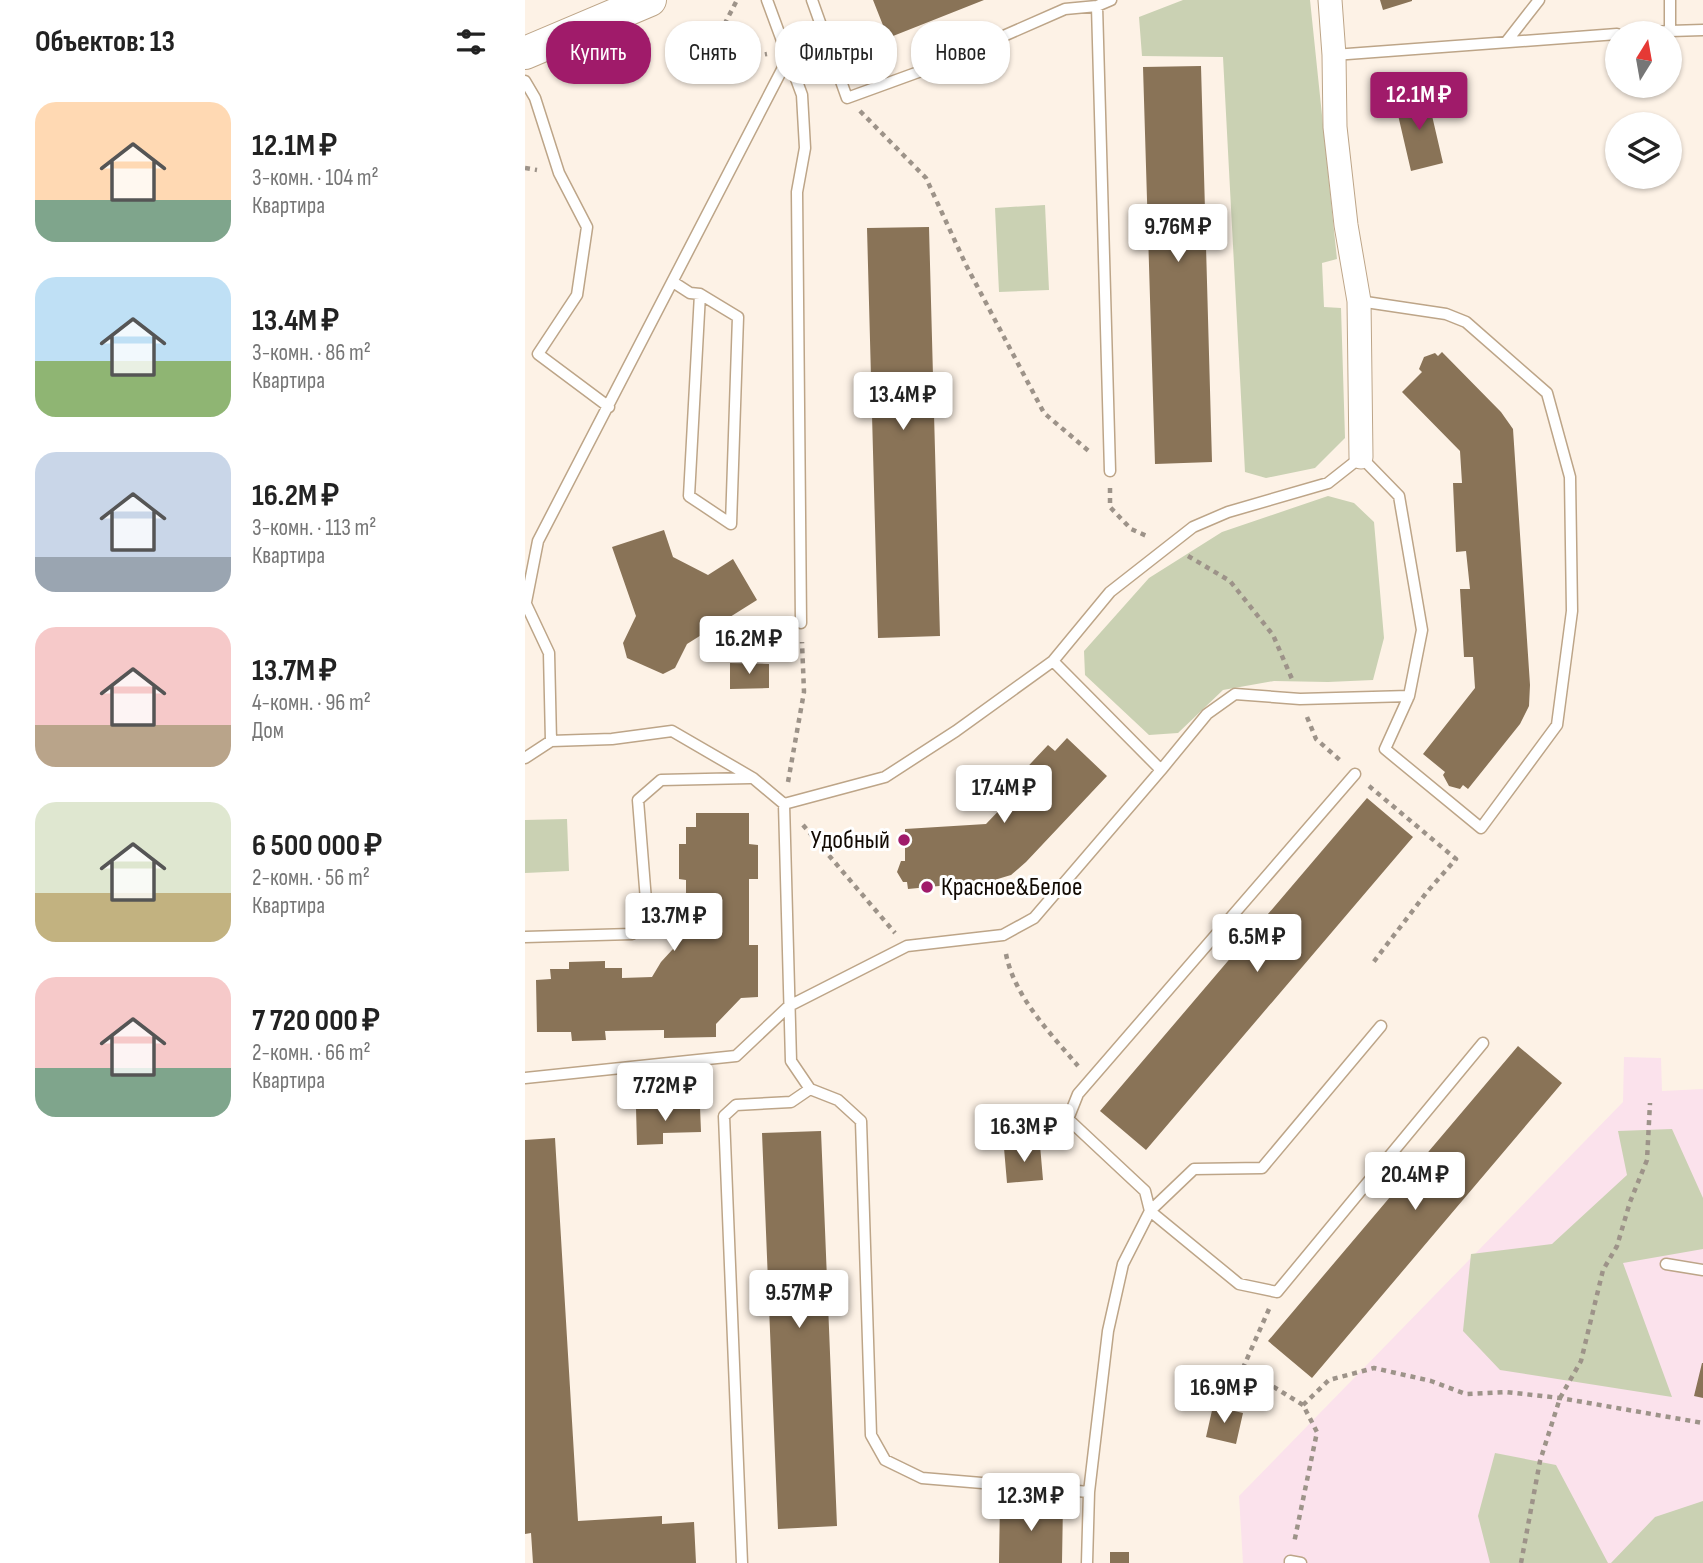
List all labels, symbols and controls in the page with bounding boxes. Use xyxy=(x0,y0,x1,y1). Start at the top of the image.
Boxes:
chip: Купить xyxy=(546,21,651,84)
chip: Снять xyxy=(665,21,761,84)
chip: Фильтры xyxy=(775,21,897,84)
chip: Новое xyxy=(911,21,1010,84)
north arrow xyxy=(1605,21,1682,98)
map controls xyxy=(1605,21,1682,189)
icon: filters xyxy=(452,23,490,61)
text: Объектов: 13 xyxy=(35,24,175,60)
pin: 12.1M ₽ xyxy=(1354,72,1484,132)
text: 12.1M ₽ xyxy=(1386,81,1452,109)
button: layers xyxy=(1605,112,1682,189)
text: 12.1M ₽ xyxy=(252,128,337,164)
icon: home xyxy=(91,130,175,214)
text: 3-комн. · 104 m² xyxy=(252,164,379,192)
text: Квартира xyxy=(252,192,325,220)
pin: 9.76M ₽ xyxy=(1113,204,1243,264)
text: 9.76M ₽ xyxy=(1144,213,1212,241)
text: 13.4M ₽ xyxy=(252,303,339,339)
icon: home xyxy=(91,305,175,389)
text: 3-комн. · 86 m² xyxy=(252,339,371,367)
text: Квартира xyxy=(252,367,325,395)
pin: 13.4M ₽ xyxy=(838,372,968,432)
text: 13.4M ₽ xyxy=(870,381,936,409)
text: 16.2M ₽ xyxy=(252,478,339,514)
icon: home xyxy=(91,480,175,564)
text: 3-комн. · 113 m² xyxy=(252,514,376,542)
text: Квартира xyxy=(252,542,325,570)
pin: 16.2M ₽ xyxy=(684,616,814,676)
text: 16.2M ₽ xyxy=(716,625,782,653)
text: 13.7M ₽ xyxy=(252,653,337,689)
icon: home xyxy=(91,655,175,739)
text: 4-комн. · 96 m² xyxy=(252,689,371,717)
text: Дом xyxy=(252,717,284,745)
pin: 17.4M ₽ xyxy=(939,766,1069,825)
text: 17.4M ₽ xyxy=(972,774,1036,802)
place label: Удобный xyxy=(811,825,890,856)
text: 6 500 000 ₽ xyxy=(252,828,382,864)
icon: home xyxy=(91,830,175,914)
marker: Удобный xyxy=(896,832,912,848)
text: 2-комн. · 56 m² xyxy=(252,864,370,892)
place label: Красное&Белое xyxy=(941,872,1082,903)
marker: Красное&Белое xyxy=(919,879,935,895)
text: Квартира xyxy=(252,892,325,920)
pin: 13.7M ₽ xyxy=(609,894,739,953)
text: 13.7M ₽ xyxy=(641,902,707,930)
pin: 6.5M ₽ xyxy=(1200,914,1314,974)
text: 6.5M ₽ xyxy=(1228,923,1286,951)
text: 7 720 000 ₽ xyxy=(252,1003,380,1039)
icon: home xyxy=(91,1005,175,1089)
text: 2-комн. · 66 m² xyxy=(252,1039,371,1067)
pin: 7.72M ₽ xyxy=(600,1064,730,1123)
text: Квартира xyxy=(252,1067,325,1095)
text: 7.72M ₽ xyxy=(633,1072,697,1100)
pin: 16.3M ₽ xyxy=(959,1104,1089,1164)
text: 16.3M ₽ xyxy=(991,1113,1057,1141)
pin: 20.4M ₽ xyxy=(1350,1152,1480,1212)
text: 20.4M ₽ xyxy=(1381,1161,1449,1189)
pin: 9.57M ₽ xyxy=(734,1270,864,1330)
text: 9.57M ₽ xyxy=(765,1279,833,1307)
pin: 16.9M ₽ xyxy=(1159,1366,1289,1425)
text: 16.9M ₽ xyxy=(1191,1374,1257,1402)
pin: 12.3M ₽ xyxy=(966,1474,1096,1533)
text: 12.3M ₽ xyxy=(998,1482,1064,1510)

